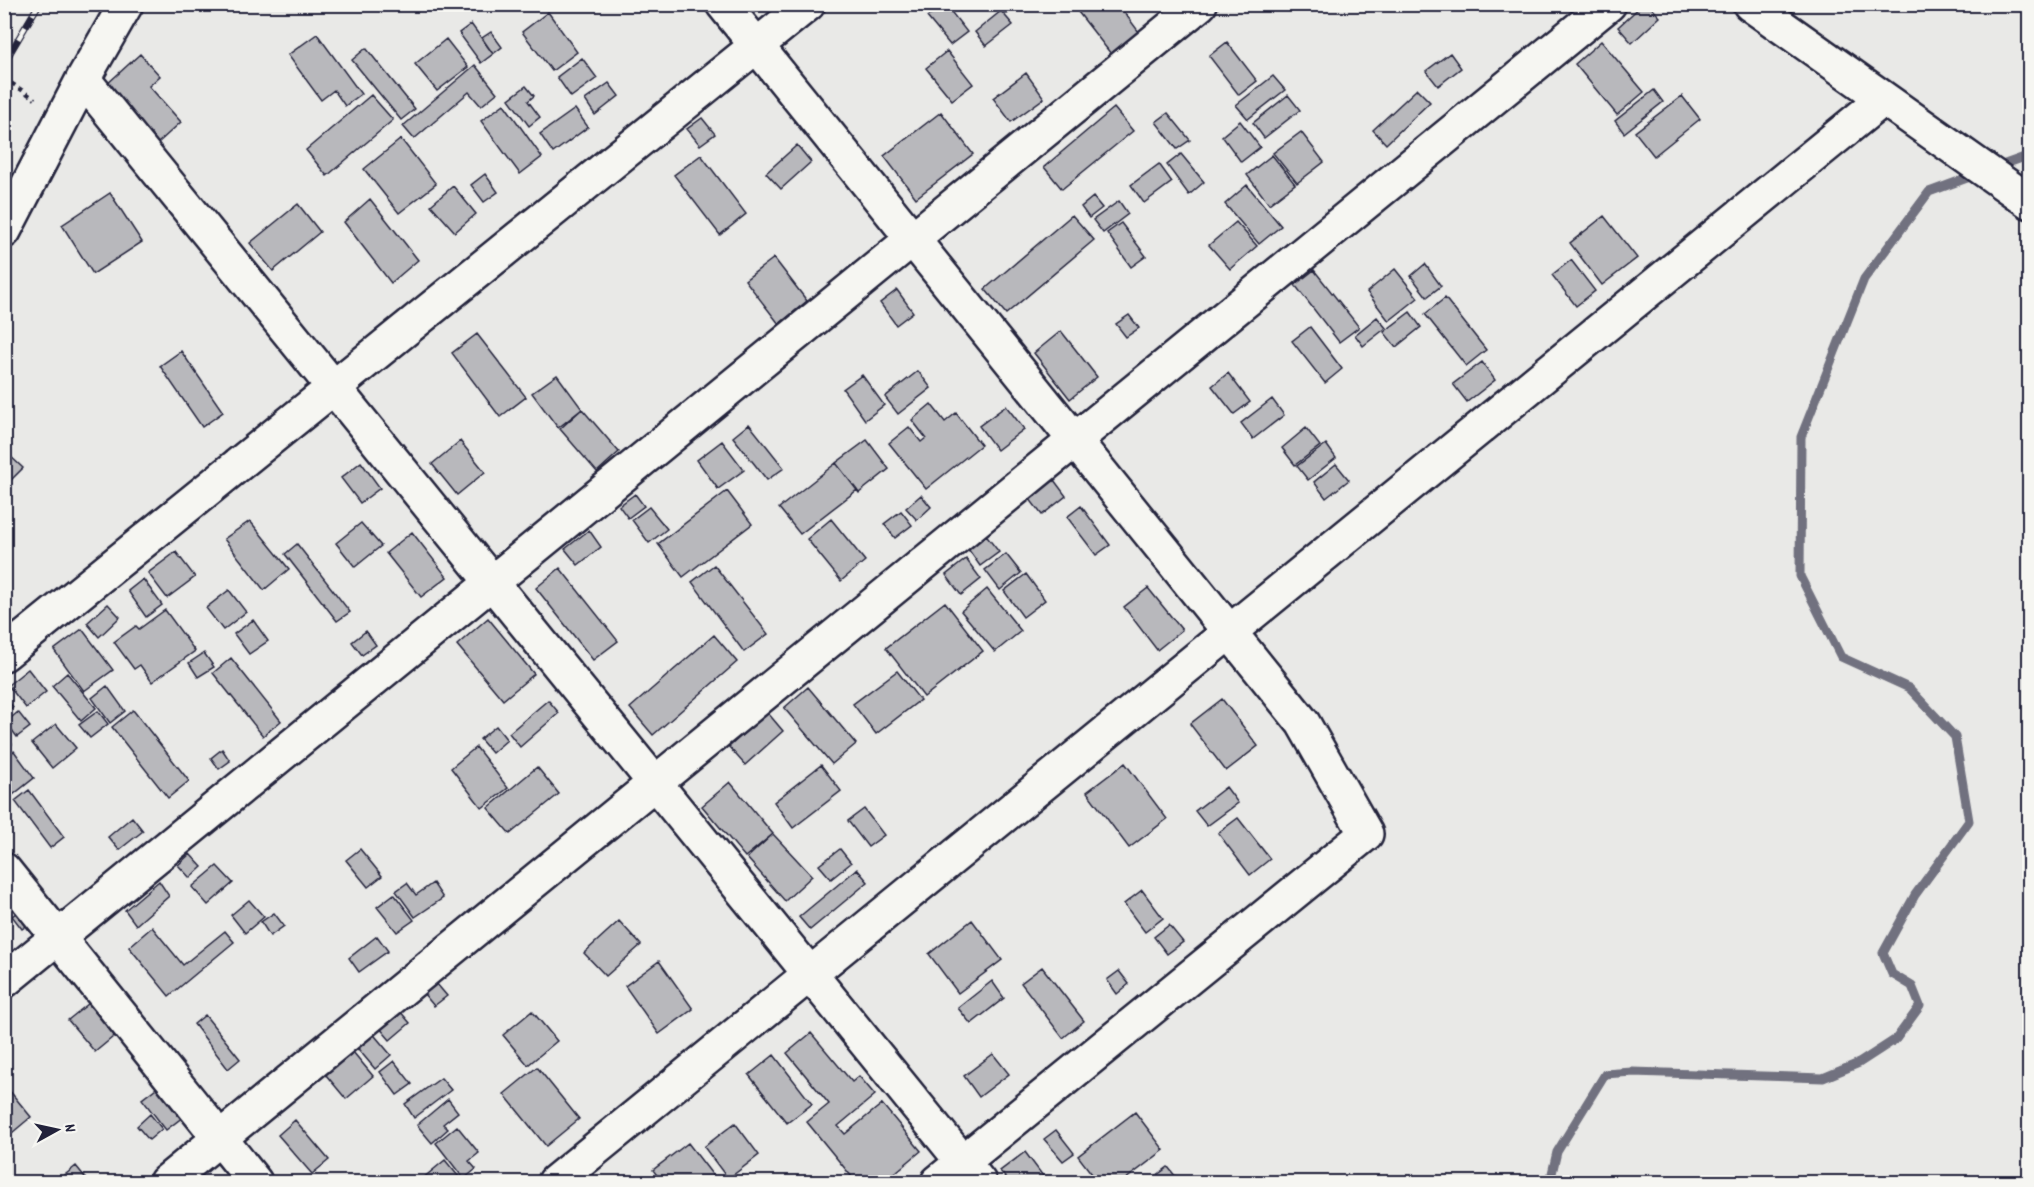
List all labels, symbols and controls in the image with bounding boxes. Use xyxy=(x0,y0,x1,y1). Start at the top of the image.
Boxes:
north arrow xyxy=(27,1100,87,1160)
text: N xyxy=(57,1123,81,1134)

